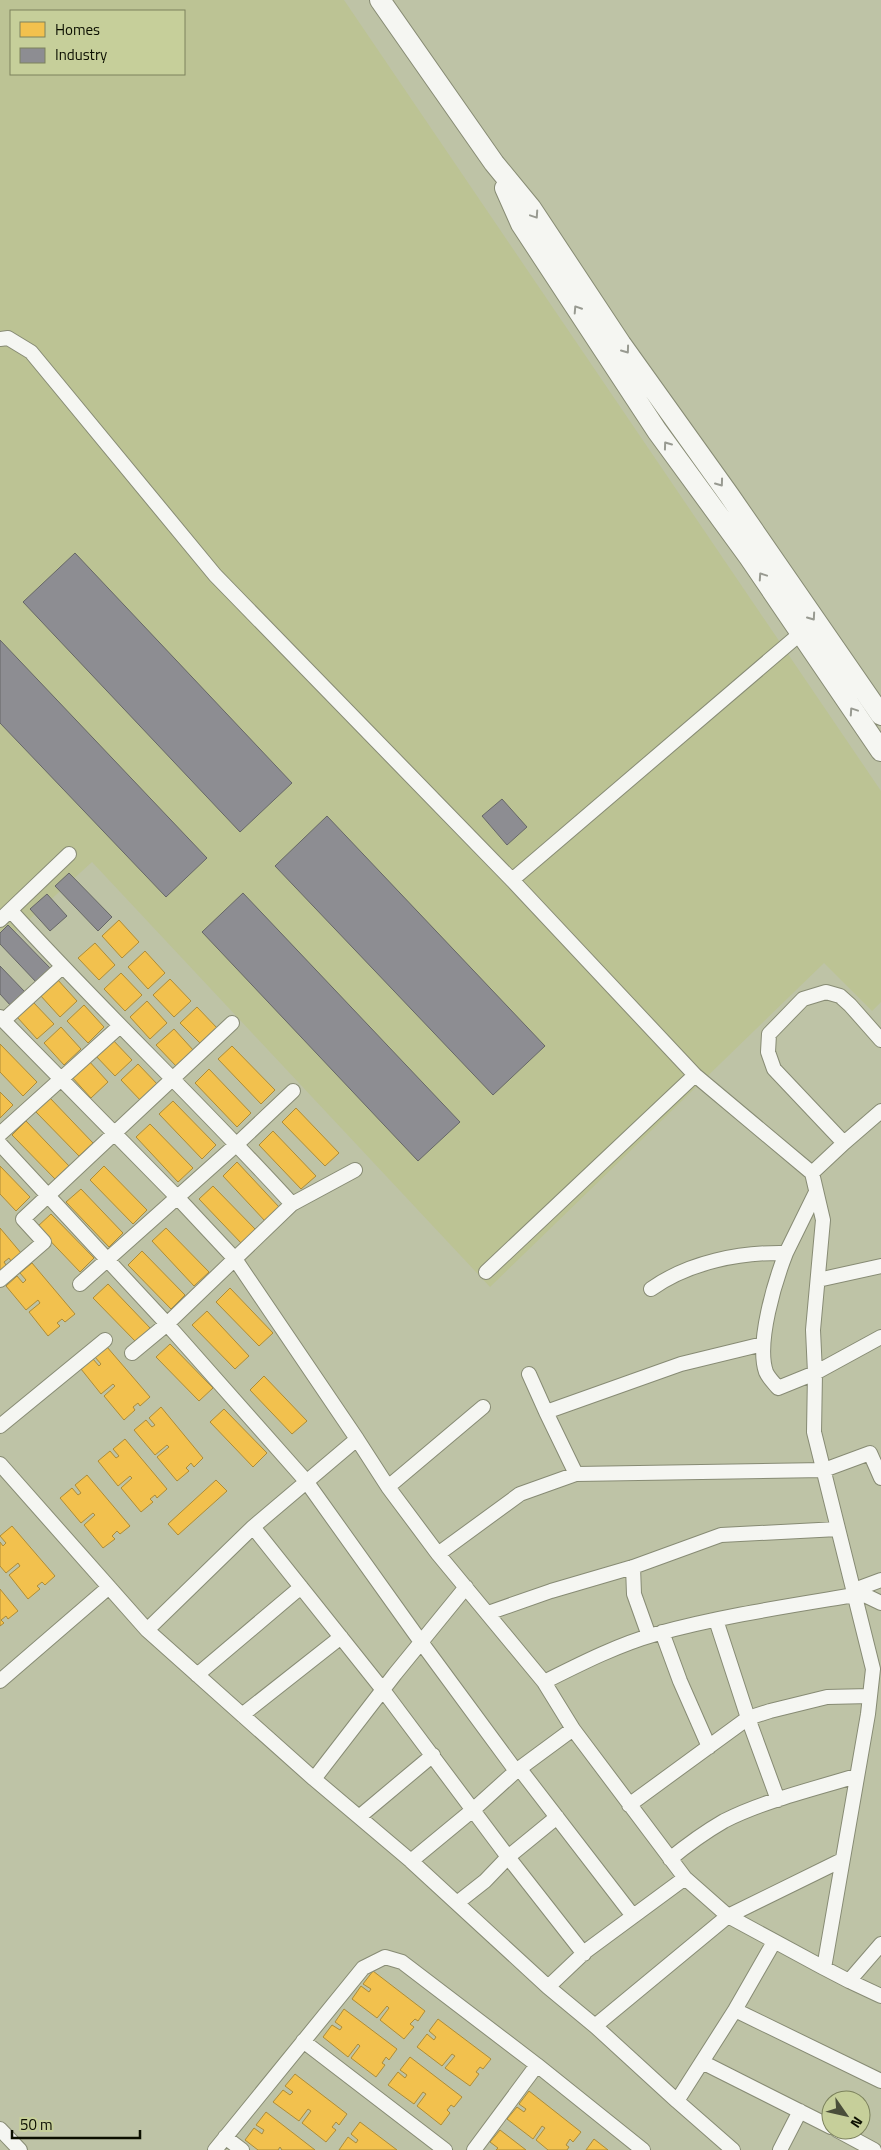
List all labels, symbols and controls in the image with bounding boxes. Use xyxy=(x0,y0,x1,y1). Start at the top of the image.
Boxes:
legend xyxy=(10,10,185,75)
text: Homes xyxy=(55,18,100,41)
text: Industry xyxy=(55,43,107,66)
one-way arrow xyxy=(529,210,538,219)
one-way arrow xyxy=(574,306,583,315)
one-way arrow xyxy=(620,345,629,354)
one-way arrow xyxy=(664,442,672,451)
one-way arrow xyxy=(714,477,723,487)
one-way arrow xyxy=(759,573,768,582)
one-way arrow xyxy=(806,611,815,621)
one-way arrow xyxy=(850,707,860,716)
north arrow xyxy=(821,2090,871,2140)
scale bar xyxy=(12,2108,140,2140)
text: 50 m xyxy=(20,2113,53,2136)
text: N xyxy=(846,2113,869,2132)

